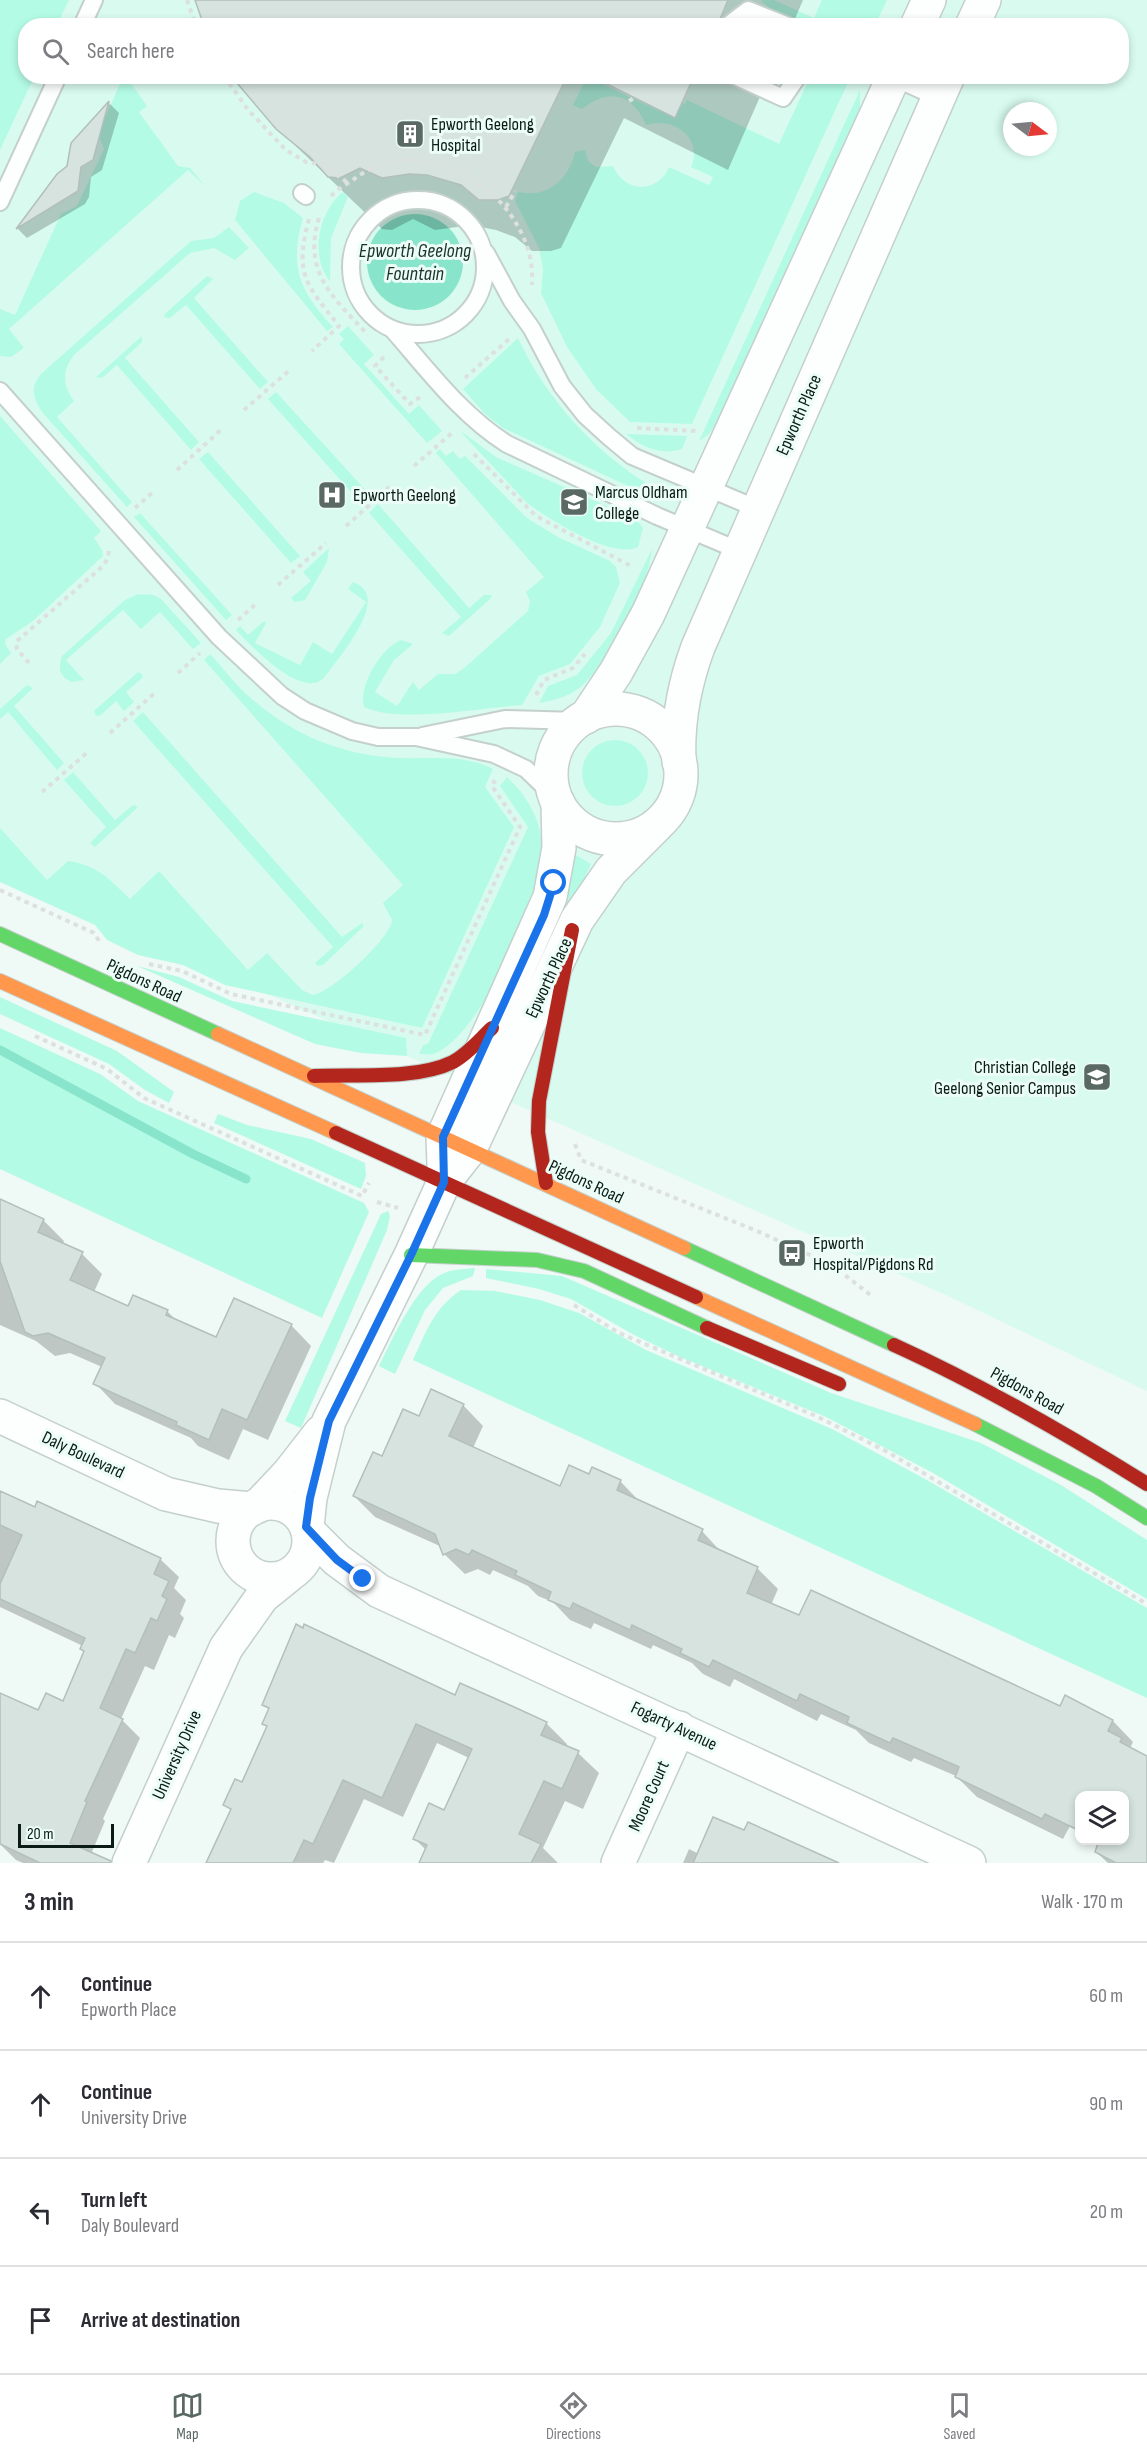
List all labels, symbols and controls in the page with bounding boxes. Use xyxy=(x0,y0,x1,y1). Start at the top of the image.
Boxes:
search box xyxy=(18,18,1129,84)
icon: search xyxy=(39,35,72,68)
text: Search here xyxy=(87,38,174,65)
north arrow xyxy=(1003,102,1057,156)
place label: Epworth Geelong Hospital xyxy=(431,114,534,156)
building icon: Epworth Geelong Hospital xyxy=(394,118,426,150)
water label: Epworth Geelong Fountain xyxy=(359,239,471,286)
street label: Epworth Place xyxy=(772,371,826,459)
hospital icon: Epworth Geelong xyxy=(316,479,348,511)
place label: Marcus Oldham College xyxy=(595,482,687,524)
place label: Epworth Geelong xyxy=(353,485,456,506)
school or university icon: Marcus Oldham College xyxy=(558,486,590,518)
route start xyxy=(540,869,566,895)
street label: Epworth Place xyxy=(521,935,577,1021)
street label: Pigdons Road xyxy=(103,955,185,1007)
place label: Christian College Geelong Senior Campus xyxy=(934,1057,1076,1099)
school or university icon: Christian College Geelong Senior Campus xyxy=(1081,1061,1113,1093)
street label: Pigdons Road xyxy=(545,1156,627,1208)
place label: Epworth Hospital/Pigdons Rd xyxy=(813,1233,933,1275)
bus stop icon: Epworth Hospital/Pigdons Rd xyxy=(776,1237,808,1269)
street label: Pigdons Road xyxy=(987,1362,1067,1420)
street label: Daly Boulevard xyxy=(39,1427,127,1483)
route end xyxy=(349,1565,375,1591)
street label: Fogarty Avenue xyxy=(628,1697,720,1755)
street label: University Drive xyxy=(148,1707,206,1803)
street label: Moore Court xyxy=(624,1757,674,1835)
map controls xyxy=(1075,1791,1129,1845)
button: layers xyxy=(1075,1791,1129,1845)
scale bar xyxy=(18,1821,114,1848)
text: 20 m xyxy=(27,1825,54,1844)
text: 3 min xyxy=(24,1887,74,1918)
text: Walk · 170 m xyxy=(1041,1890,1123,1914)
text: Continue xyxy=(81,1971,152,1998)
icon: ahead xyxy=(24,1980,57,2013)
text: 60 m xyxy=(1089,1984,1123,2008)
text: Epworth Place xyxy=(81,1998,177,2022)
text: Continue xyxy=(81,2079,152,2106)
icon: ahead xyxy=(24,2088,57,2121)
text: 90 m xyxy=(1089,2092,1123,2116)
text: University Drive xyxy=(81,2106,187,2130)
text: Turn left xyxy=(81,2187,147,2214)
icon: left xyxy=(24,2196,57,2229)
text: 20 m xyxy=(1090,2200,1123,2224)
text: Daly Boulevard xyxy=(81,2214,179,2238)
icon: arrive xyxy=(24,2304,57,2337)
text: Arrive at destination xyxy=(81,2307,240,2334)
tab: Map xyxy=(171,2389,204,2444)
tab: Directions xyxy=(546,2389,601,2444)
tab: Saved xyxy=(943,2389,976,2444)

